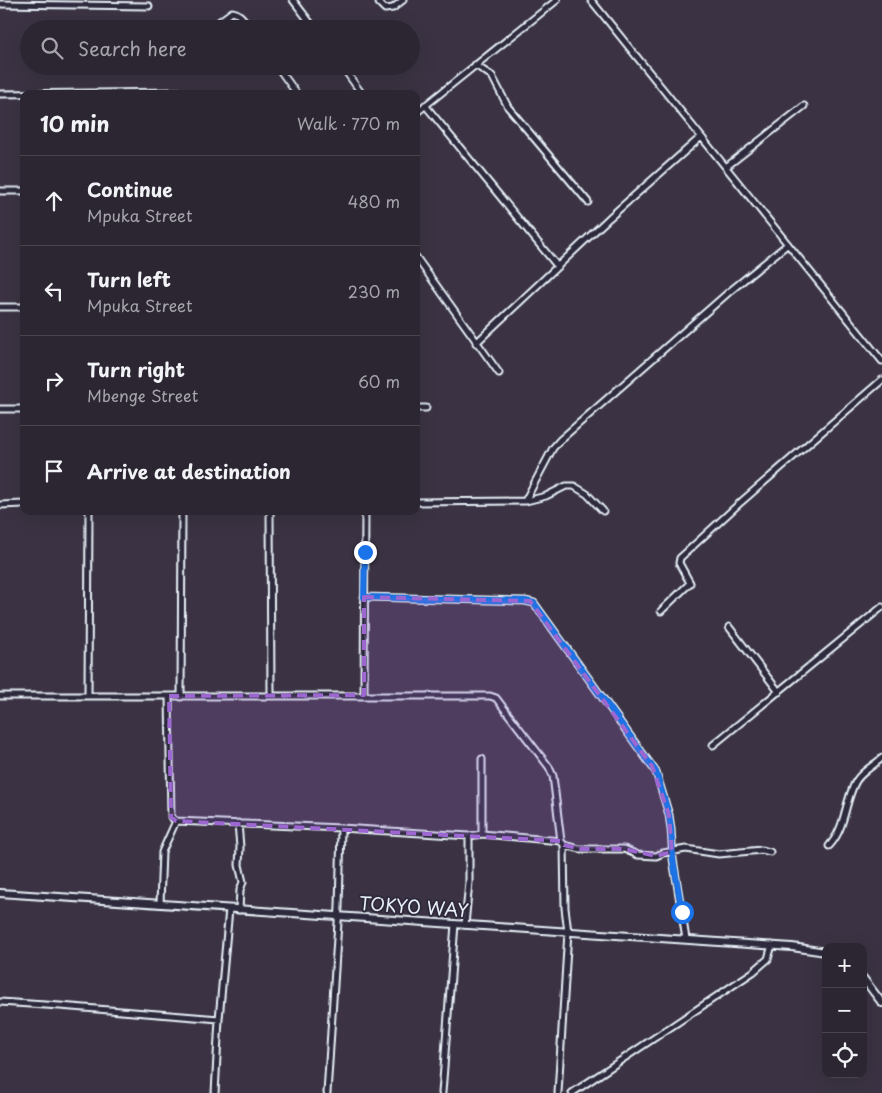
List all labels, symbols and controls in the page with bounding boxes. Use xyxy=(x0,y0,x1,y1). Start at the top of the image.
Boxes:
search box xyxy=(20,20,420,75)
icon: search xyxy=(38,34,66,62)
text: Search here xyxy=(78,34,187,62)
text: 10 min xyxy=(40,107,110,139)
text: Walk · 770 m xyxy=(297,111,400,135)
text: Continue xyxy=(87,175,173,203)
icon: ahead xyxy=(40,187,68,215)
text: 480 m xyxy=(348,189,400,213)
text: Mpuka Street xyxy=(87,203,193,227)
text: Turn left xyxy=(87,265,171,293)
icon: left xyxy=(40,277,68,305)
text: 230 m xyxy=(348,279,400,303)
text: Mpuka Street xyxy=(87,293,193,317)
text: Turn right xyxy=(87,355,185,383)
icon: right xyxy=(40,367,68,395)
text: 60 m xyxy=(358,369,400,393)
text: Mbenge Street xyxy=(87,383,198,407)
icon: arrive xyxy=(40,457,68,485)
text: Arrive at destination xyxy=(87,457,291,485)
route end xyxy=(354,541,377,564)
street label: TOKYO WAY xyxy=(358,889,470,923)
route start xyxy=(671,901,694,924)
map controls xyxy=(822,943,867,1078)
button: + xyxy=(822,943,867,988)
button: − xyxy=(822,988,867,1033)
button: locate xyxy=(822,1033,867,1078)

